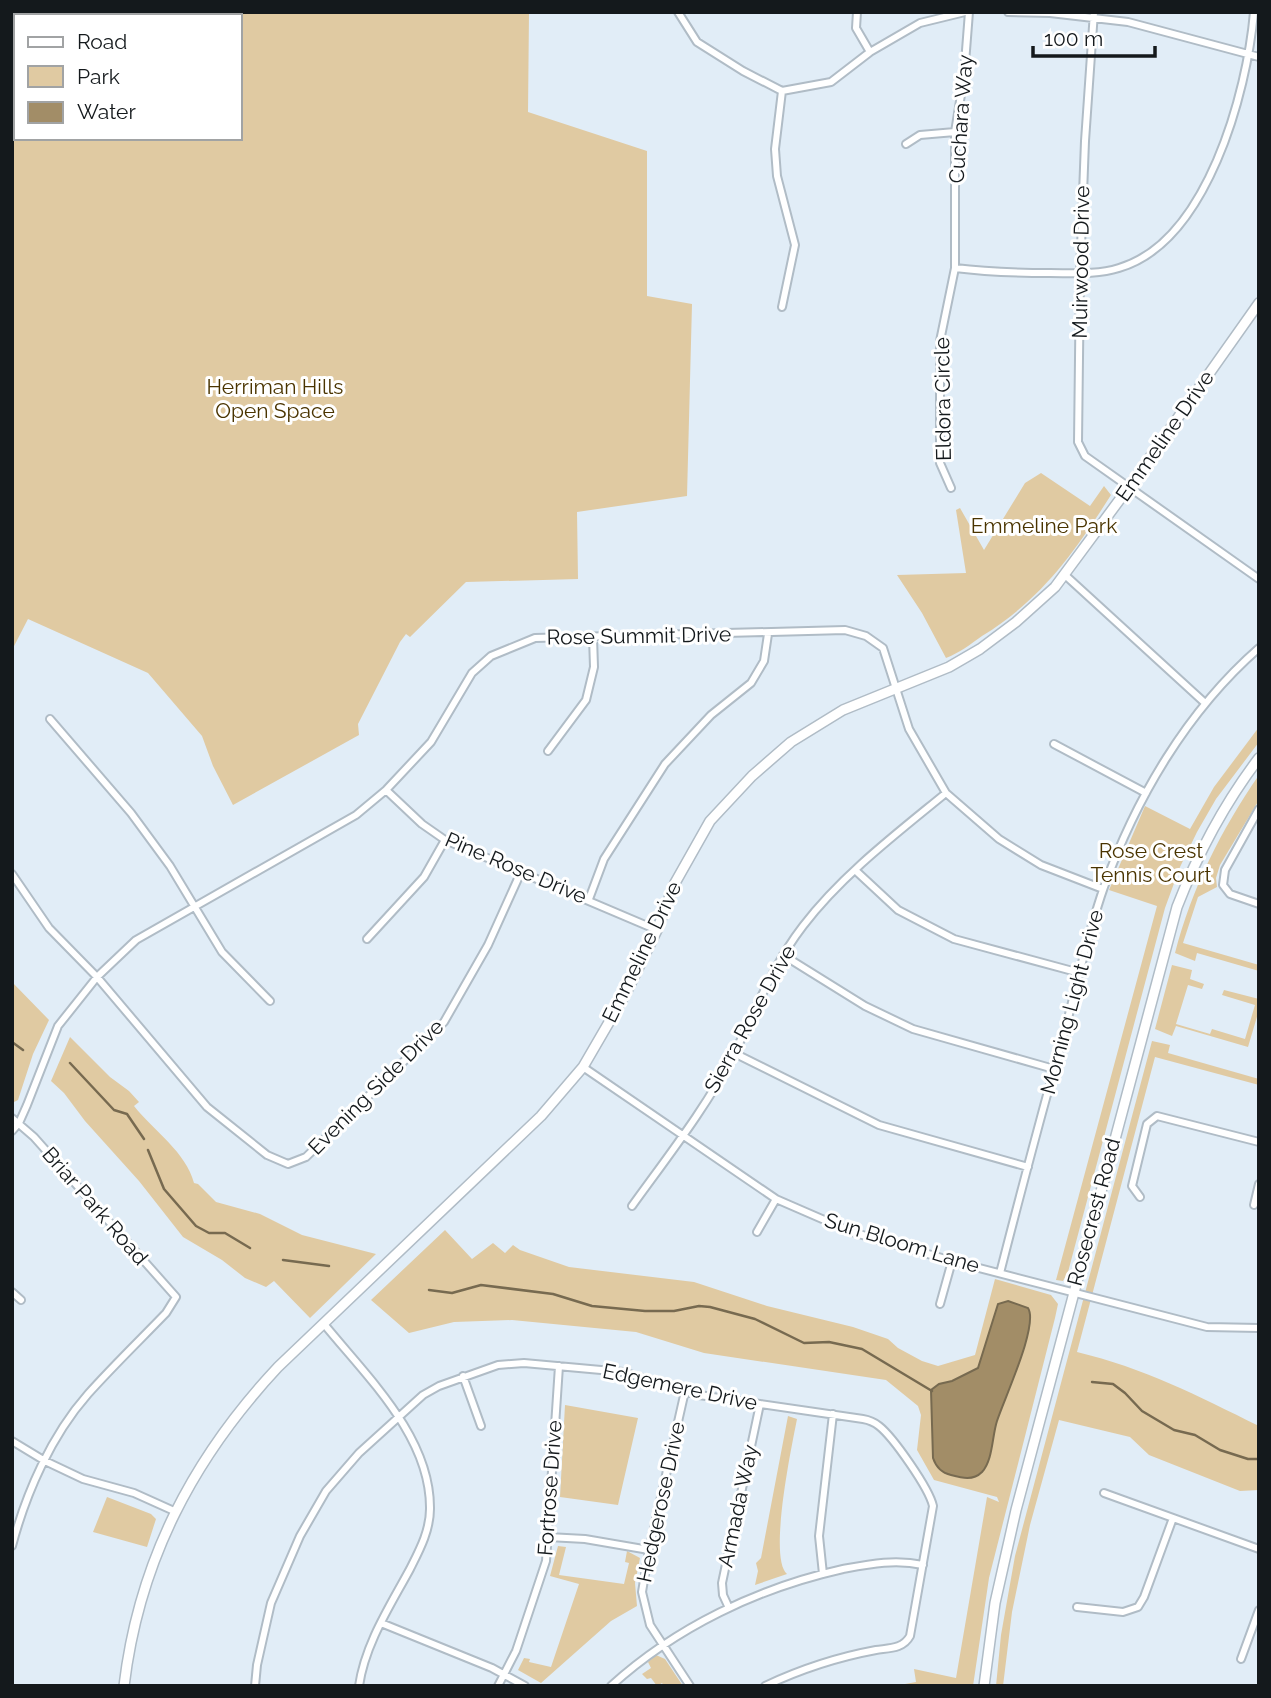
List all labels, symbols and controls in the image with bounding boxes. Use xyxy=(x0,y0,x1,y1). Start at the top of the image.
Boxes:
legend xyxy=(14,14,242,140)
scale bar xyxy=(1033,14,1156,58)
text: 100 m xyxy=(1044,26,1103,51)
text: Road xyxy=(77,29,127,54)
street label: Cuchara Way xyxy=(944,54,977,184)
text: Park xyxy=(77,64,120,89)
text: Water xyxy=(77,99,136,124)
street label: Muirwood Drive xyxy=(1067,185,1094,339)
street label: Eldora Circle xyxy=(929,337,956,461)
street label: Emmeline Drive xyxy=(1110,365,1219,506)
park label: Herriman Hills Open Space xyxy=(207,374,343,423)
park label: Emmeline Park xyxy=(971,513,1117,538)
street label: Rose Summit Drive xyxy=(546,621,731,650)
street label: Pine Rose Drive xyxy=(442,826,591,909)
park label: Rose Crest Tennis Court xyxy=(1090,838,1212,887)
street label: Emmeline Drive xyxy=(597,877,687,1026)
street label: Morning Light Drive xyxy=(1035,907,1108,1097)
street label: Sierra Rose Drive xyxy=(699,941,800,1097)
street label: Evening Side Drive xyxy=(303,1014,449,1160)
street label: Rosecrest Road xyxy=(1062,1135,1125,1289)
street label: Briar Park Road xyxy=(37,1142,153,1270)
street label: Sun Bloom Lane xyxy=(822,1207,983,1278)
street label: Edgemere Drive xyxy=(601,1358,760,1415)
street label: Fortrose Drive xyxy=(532,1419,567,1557)
street label: Hedgerose Drive xyxy=(631,1419,690,1584)
street label: Armada Way xyxy=(712,1442,763,1570)

